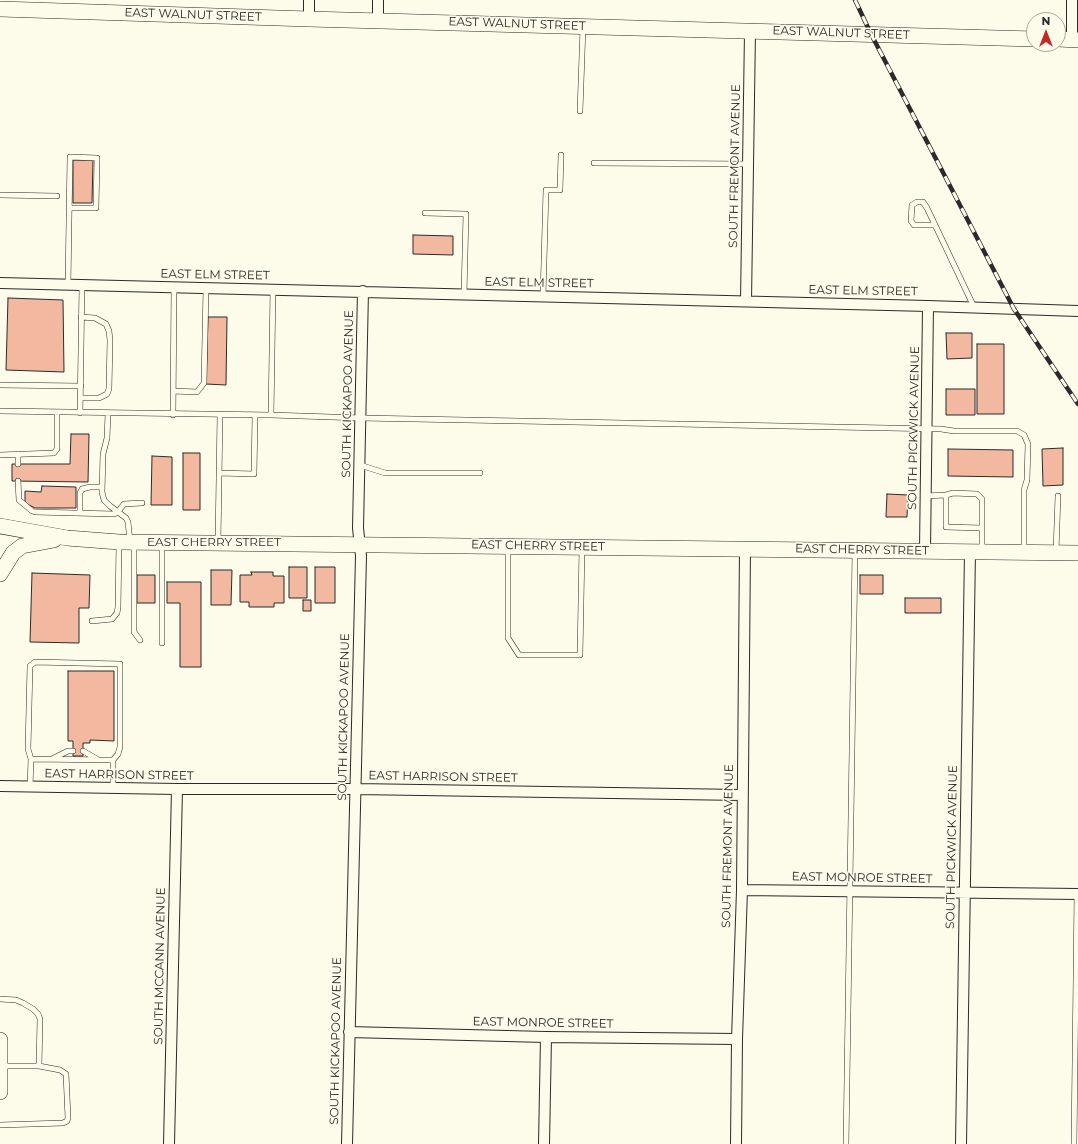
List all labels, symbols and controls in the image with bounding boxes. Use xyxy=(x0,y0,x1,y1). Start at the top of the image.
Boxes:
street label: EAST WALNUT STREET xyxy=(124,5,262,25)
north arrow xyxy=(1026,12,1066,52)
street label: EAST WALNUT STREET xyxy=(448,14,586,34)
text: N xyxy=(1042,14,1050,28)
street label: EAST WALNUT STREET xyxy=(772,23,910,43)
street label: SOUTH FREMONT AVENUE xyxy=(726,84,744,248)
street label: EAST ELM STREET xyxy=(160,267,270,283)
street label: EAST ELM STREET xyxy=(484,275,594,291)
street label: EAST ELM STREET xyxy=(808,283,918,299)
street label: SOUTH KICKAPOO AVENUE xyxy=(339,310,357,478)
street label: SOUTH PICKWICK AVENUE xyxy=(905,346,923,510)
street label: EAST CHERRY STREET xyxy=(147,535,281,549)
street label: EAST CHERRY STREET xyxy=(471,538,605,554)
street label: EAST CHERRY STREET xyxy=(795,542,929,558)
street label: SOUTH KICKAPOO AVENUE xyxy=(335,633,353,801)
street label: SOUTH FREMONT AVENUE xyxy=(719,764,737,928)
street label: SOUTH PICKWICK AVENUE xyxy=(943,765,961,929)
street label: EAST HARRISON STREET xyxy=(44,766,194,784)
street label: EAST HARRISON STREET xyxy=(368,768,518,786)
street label: EAST MONROE STREET xyxy=(791,870,933,886)
street label: SOUTH MCCANN AVENUE xyxy=(151,887,169,1045)
street label: SOUTH KICKAPOO AVENUE xyxy=(327,957,345,1125)
street label: EAST MONROE STREET xyxy=(472,1015,614,1031)

